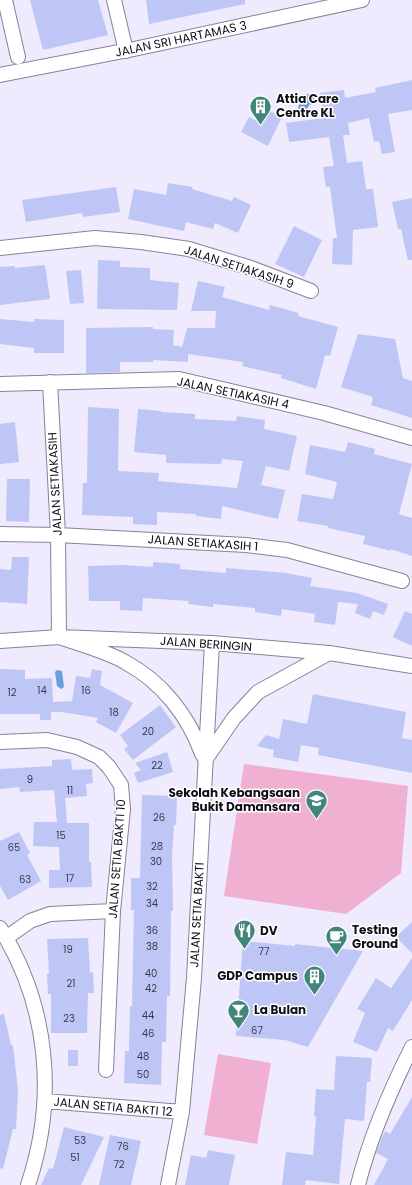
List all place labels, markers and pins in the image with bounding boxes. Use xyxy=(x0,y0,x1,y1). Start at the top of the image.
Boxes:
place label: Attia Care Centre KL xyxy=(276,90,339,121)
building icon: Attia Care Centre KL xyxy=(248,93,274,126)
place label: Sekolah Kebangsaan Bukit Damansara xyxy=(168,784,300,815)
school or university icon: Sekolah Kebangsaan Bukit Damansara xyxy=(303,787,329,820)
restaurant icon: DV xyxy=(231,918,257,951)
place label: Testing Ground xyxy=(352,921,398,952)
place label: DV xyxy=(260,922,278,939)
cafe icon: Testing Ground xyxy=(323,924,349,957)
building icon: GDP Campus xyxy=(301,963,327,996)
place label: GDP Campus xyxy=(217,967,298,984)
bar icon: La Bulan xyxy=(225,997,251,1030)
place label: La Bulan xyxy=(254,1001,306,1018)

